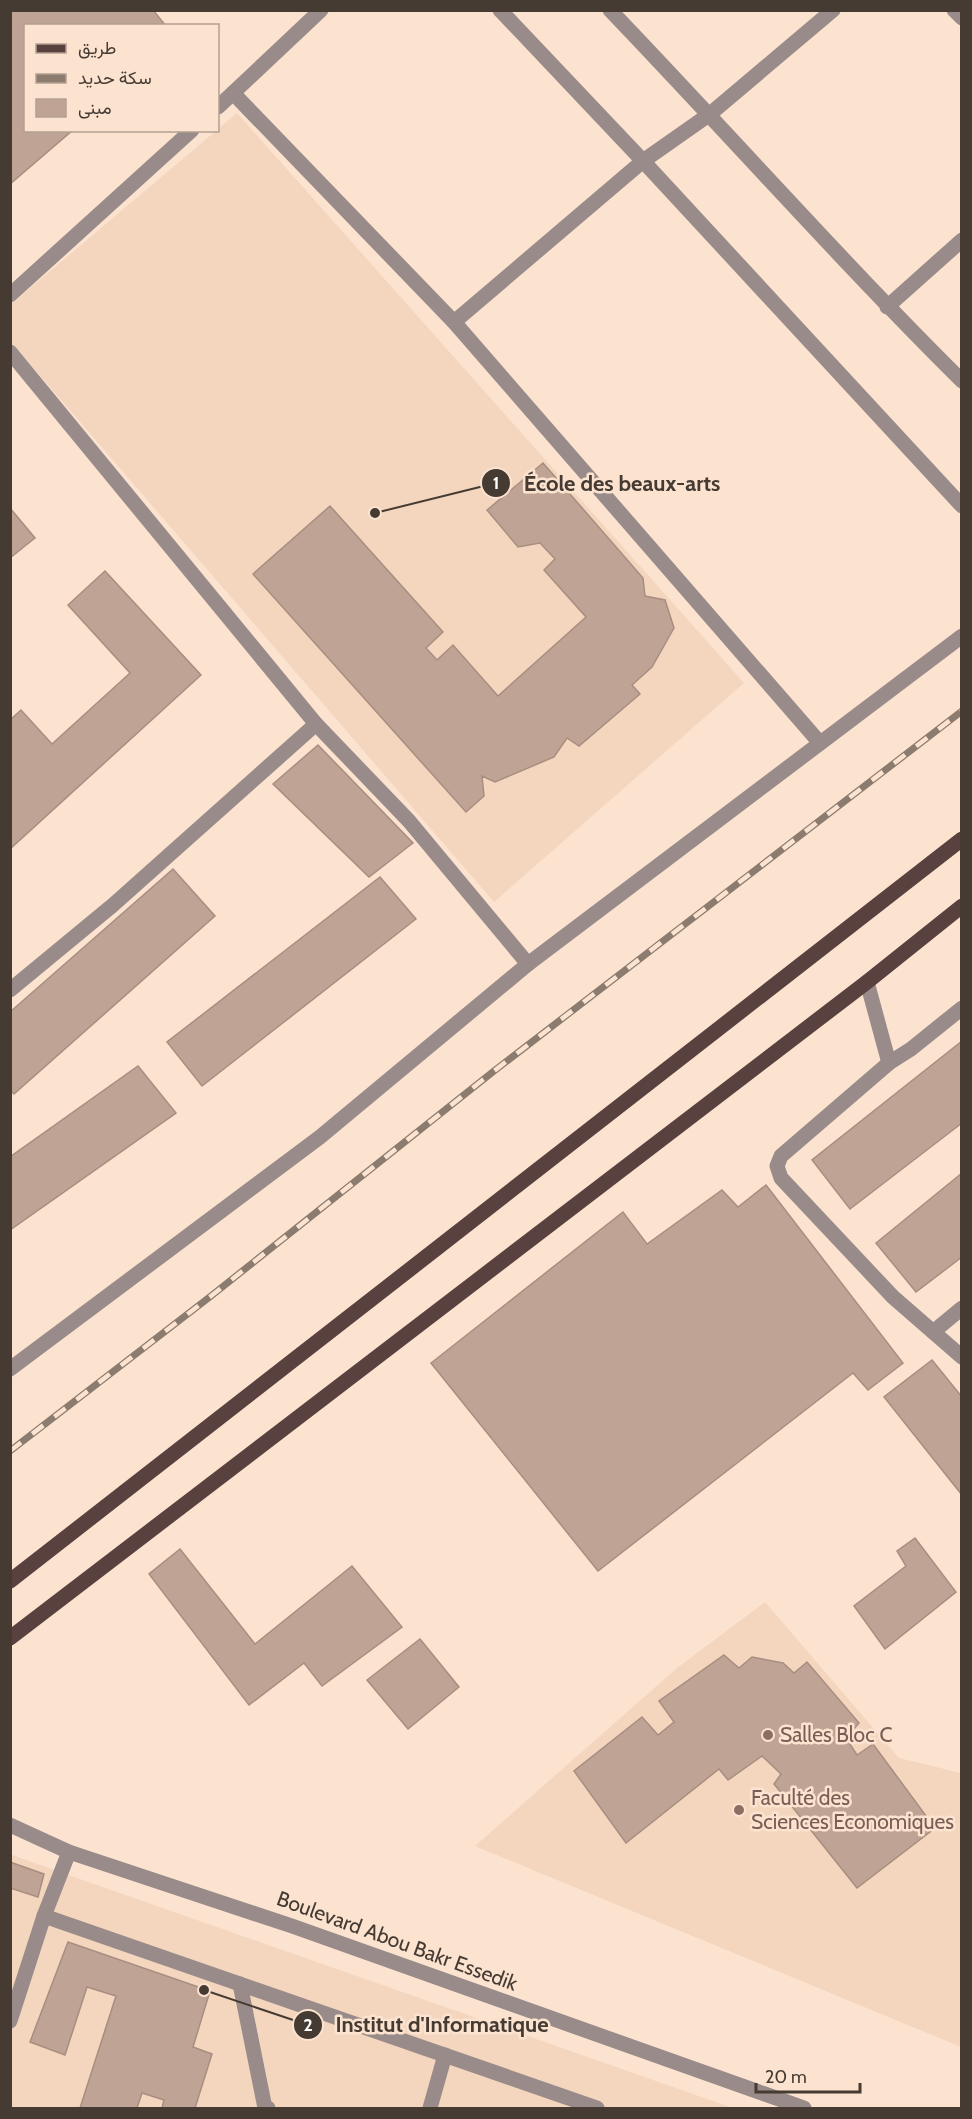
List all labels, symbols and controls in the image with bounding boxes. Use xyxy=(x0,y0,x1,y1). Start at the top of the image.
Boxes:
legend xyxy=(24,24,219,132)
text: طريق xyxy=(78,37,116,59)
text: سكة حديد xyxy=(78,67,152,89)
text: مبنى xyxy=(78,97,112,119)
callout: École des beaux-arts xyxy=(481,463,732,503)
text: École des beaux-arts xyxy=(524,470,720,497)
text: 1 xyxy=(493,472,499,494)
place label: Salles Bloc C xyxy=(780,1722,892,1747)
marker: Salles Bloc C xyxy=(761,1728,775,1742)
place label: Faculté des Sciences Economiques xyxy=(751,1785,954,1834)
marker: Faculté des Sciences Economiques xyxy=(732,1803,746,1817)
street label: Boulevard Abou Bakr Essedik xyxy=(274,1885,521,1996)
callout: Institut d'Informatique xyxy=(293,2005,560,2045)
text: Institut d'Informatique xyxy=(335,2011,549,2038)
text: 2 xyxy=(303,2014,313,2036)
scale bar xyxy=(756,2056,860,2094)
text: 20 m xyxy=(765,2066,807,2088)

